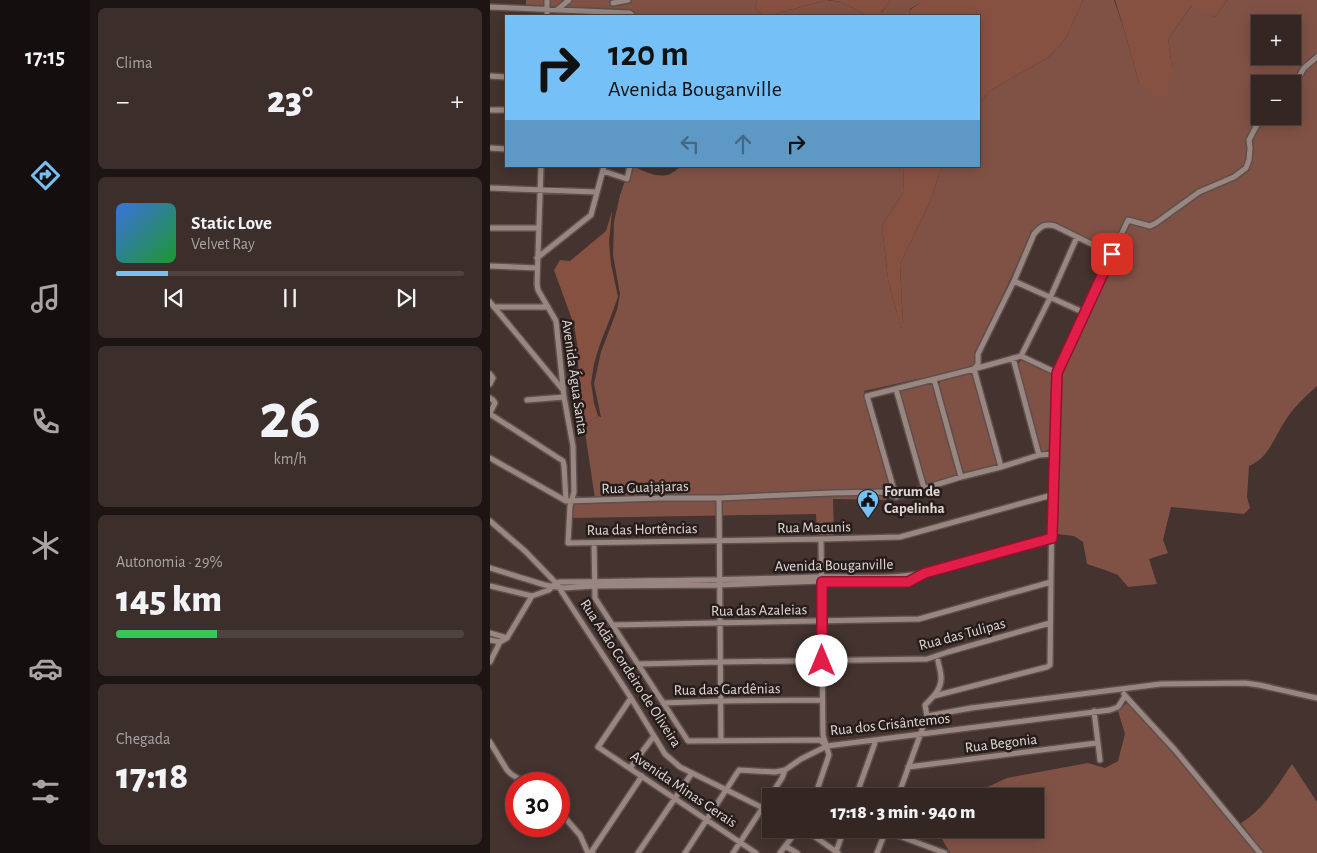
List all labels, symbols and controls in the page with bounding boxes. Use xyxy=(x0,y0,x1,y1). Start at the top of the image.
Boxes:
map controls xyxy=(1251,15,1301,125)
button: + xyxy=(1251,15,1301,65)
icon: right xyxy=(525,35,590,100)
text: 120 m xyxy=(608,37,689,72)
text: 17:15 xyxy=(25,46,65,68)
text: Clima xyxy=(116,55,152,71)
button: − xyxy=(1251,75,1301,125)
text: Avenida Bouganville xyxy=(608,78,782,100)
text: 23° xyxy=(267,82,313,120)
text: − xyxy=(116,88,129,116)
text: + xyxy=(451,88,464,116)
icon: left xyxy=(676,130,704,158)
icon: ahead xyxy=(729,130,757,158)
icon: right xyxy=(782,130,810,158)
icon: directions xyxy=(28,158,63,193)
text: Static Love xyxy=(191,214,272,233)
pin xyxy=(1091,233,1133,275)
text: Velvet Ray xyxy=(191,236,255,252)
icon: arrive xyxy=(1098,240,1126,268)
icon: music xyxy=(28,281,63,316)
icon: previous xyxy=(160,284,188,312)
icon: pause xyxy=(276,284,304,312)
icon: next xyxy=(392,284,420,312)
street label: Avenida Água Santa xyxy=(559,318,592,436)
text: 26 xyxy=(259,385,321,450)
icon: phone xyxy=(28,404,63,439)
text: km/h xyxy=(273,451,307,467)
street label: Rua Guajajaras xyxy=(601,478,689,497)
place label: Forum de Capelinha xyxy=(884,484,945,516)
public building icon: Forum de Capelinha xyxy=(856,488,880,519)
street label: Rua Macunis xyxy=(777,519,851,536)
street label: Rua das Hortências xyxy=(586,521,698,538)
icon: climate xyxy=(28,528,63,563)
text: Autonomia · 29% xyxy=(116,554,223,570)
street label: Avenida Bouganville xyxy=(775,557,893,574)
text: 145 km xyxy=(116,581,222,619)
street label: Rua Adão Cordeiro de Oliveira xyxy=(577,597,684,750)
street label: Rua das Azaleias xyxy=(711,602,807,619)
street label: Rua das Tulipas xyxy=(917,616,1007,653)
position arrow xyxy=(795,634,847,686)
icon: car xyxy=(28,651,63,686)
street label: Rua das Gardênias xyxy=(673,681,781,698)
street label: Rua dos Crisântemos xyxy=(829,711,951,738)
text: Chegada xyxy=(116,731,171,747)
street label: Rua Begonia xyxy=(964,732,1038,755)
street label: Avenida Minas Gerais xyxy=(628,748,740,830)
text: 17:18 xyxy=(116,758,188,796)
speed limit sign: 30 xyxy=(505,772,570,837)
icon: filters xyxy=(28,774,63,809)
text: 17:18 · 3 min · 940 m xyxy=(831,803,975,822)

